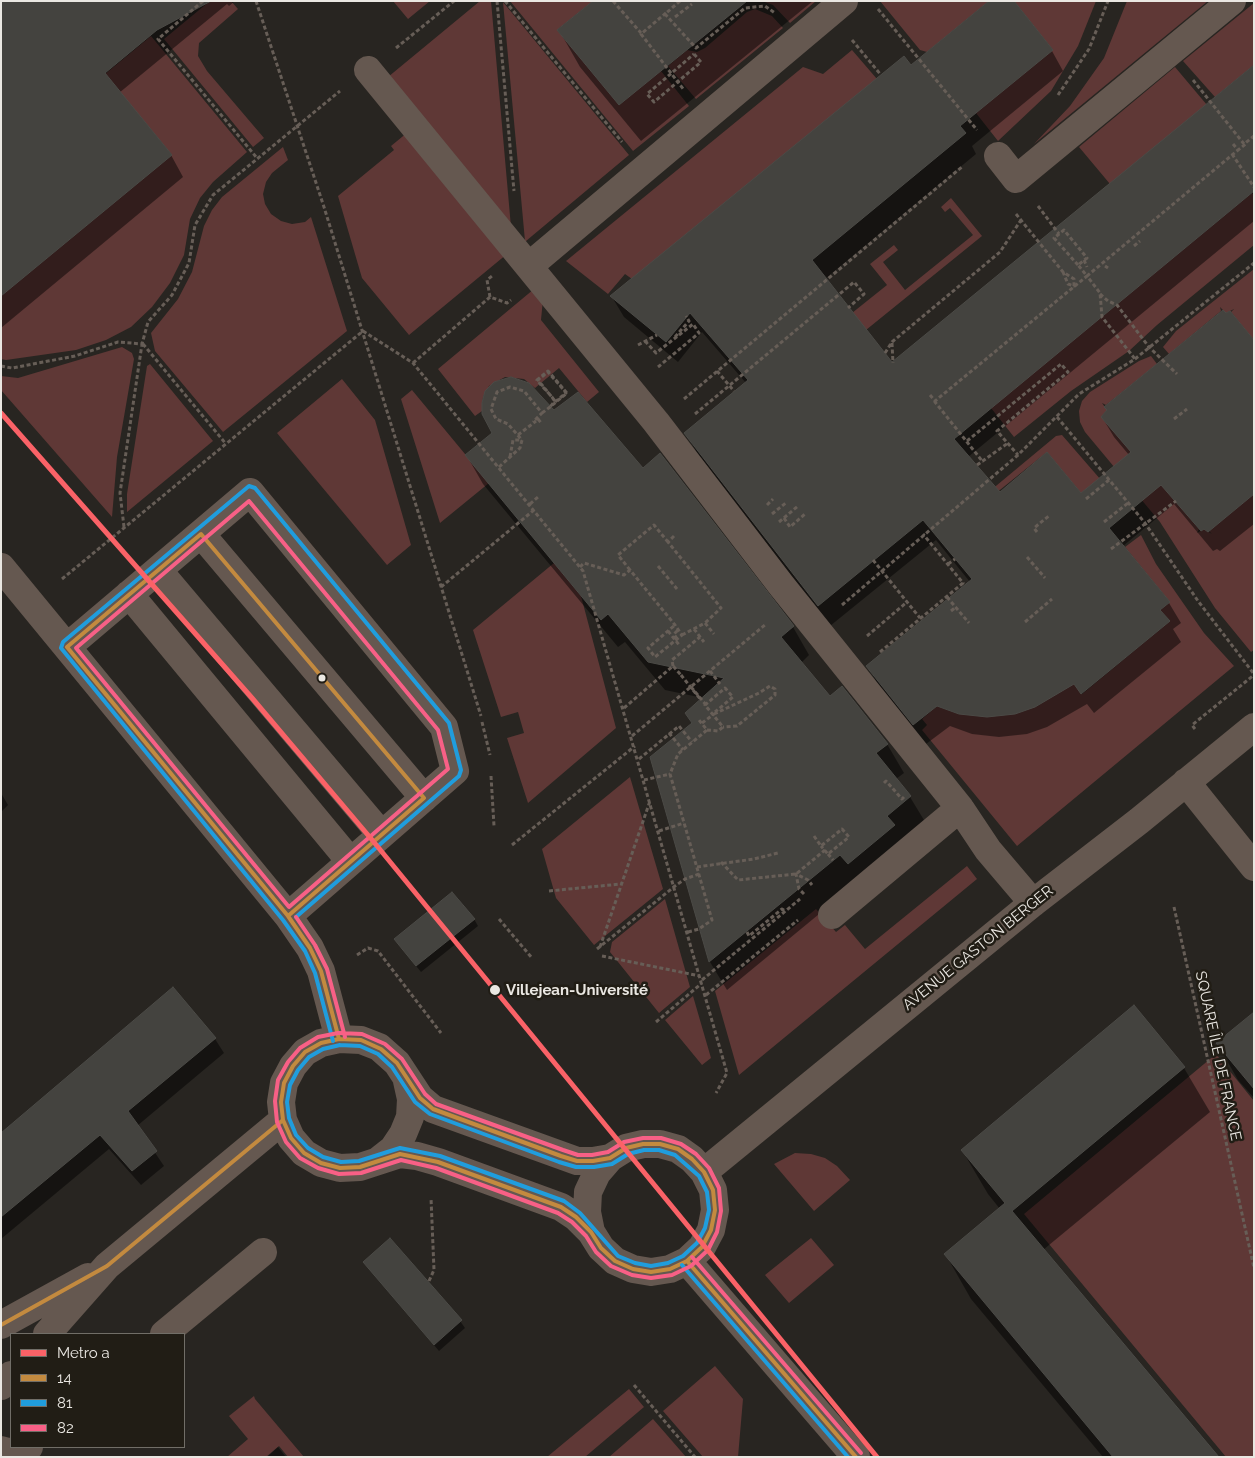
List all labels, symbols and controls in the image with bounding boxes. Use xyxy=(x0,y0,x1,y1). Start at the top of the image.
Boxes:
unlabelled marker xyxy=(317,673,327,683)
street label: AVENUE GASTON BERGER xyxy=(899,882,1057,1014)
street label: SQUARE ÎLE DE FRANCE xyxy=(1191,970,1245,1142)
place label: Villejean-Université xyxy=(506,981,648,999)
marker: Villejean-Université xyxy=(488,983,502,997)
legend xyxy=(10,1333,185,1448)
text: Metro a xyxy=(57,1344,110,1362)
text: 14 xyxy=(57,1369,72,1387)
text: 81 xyxy=(57,1394,72,1412)
text: 82 xyxy=(57,1419,74,1437)

